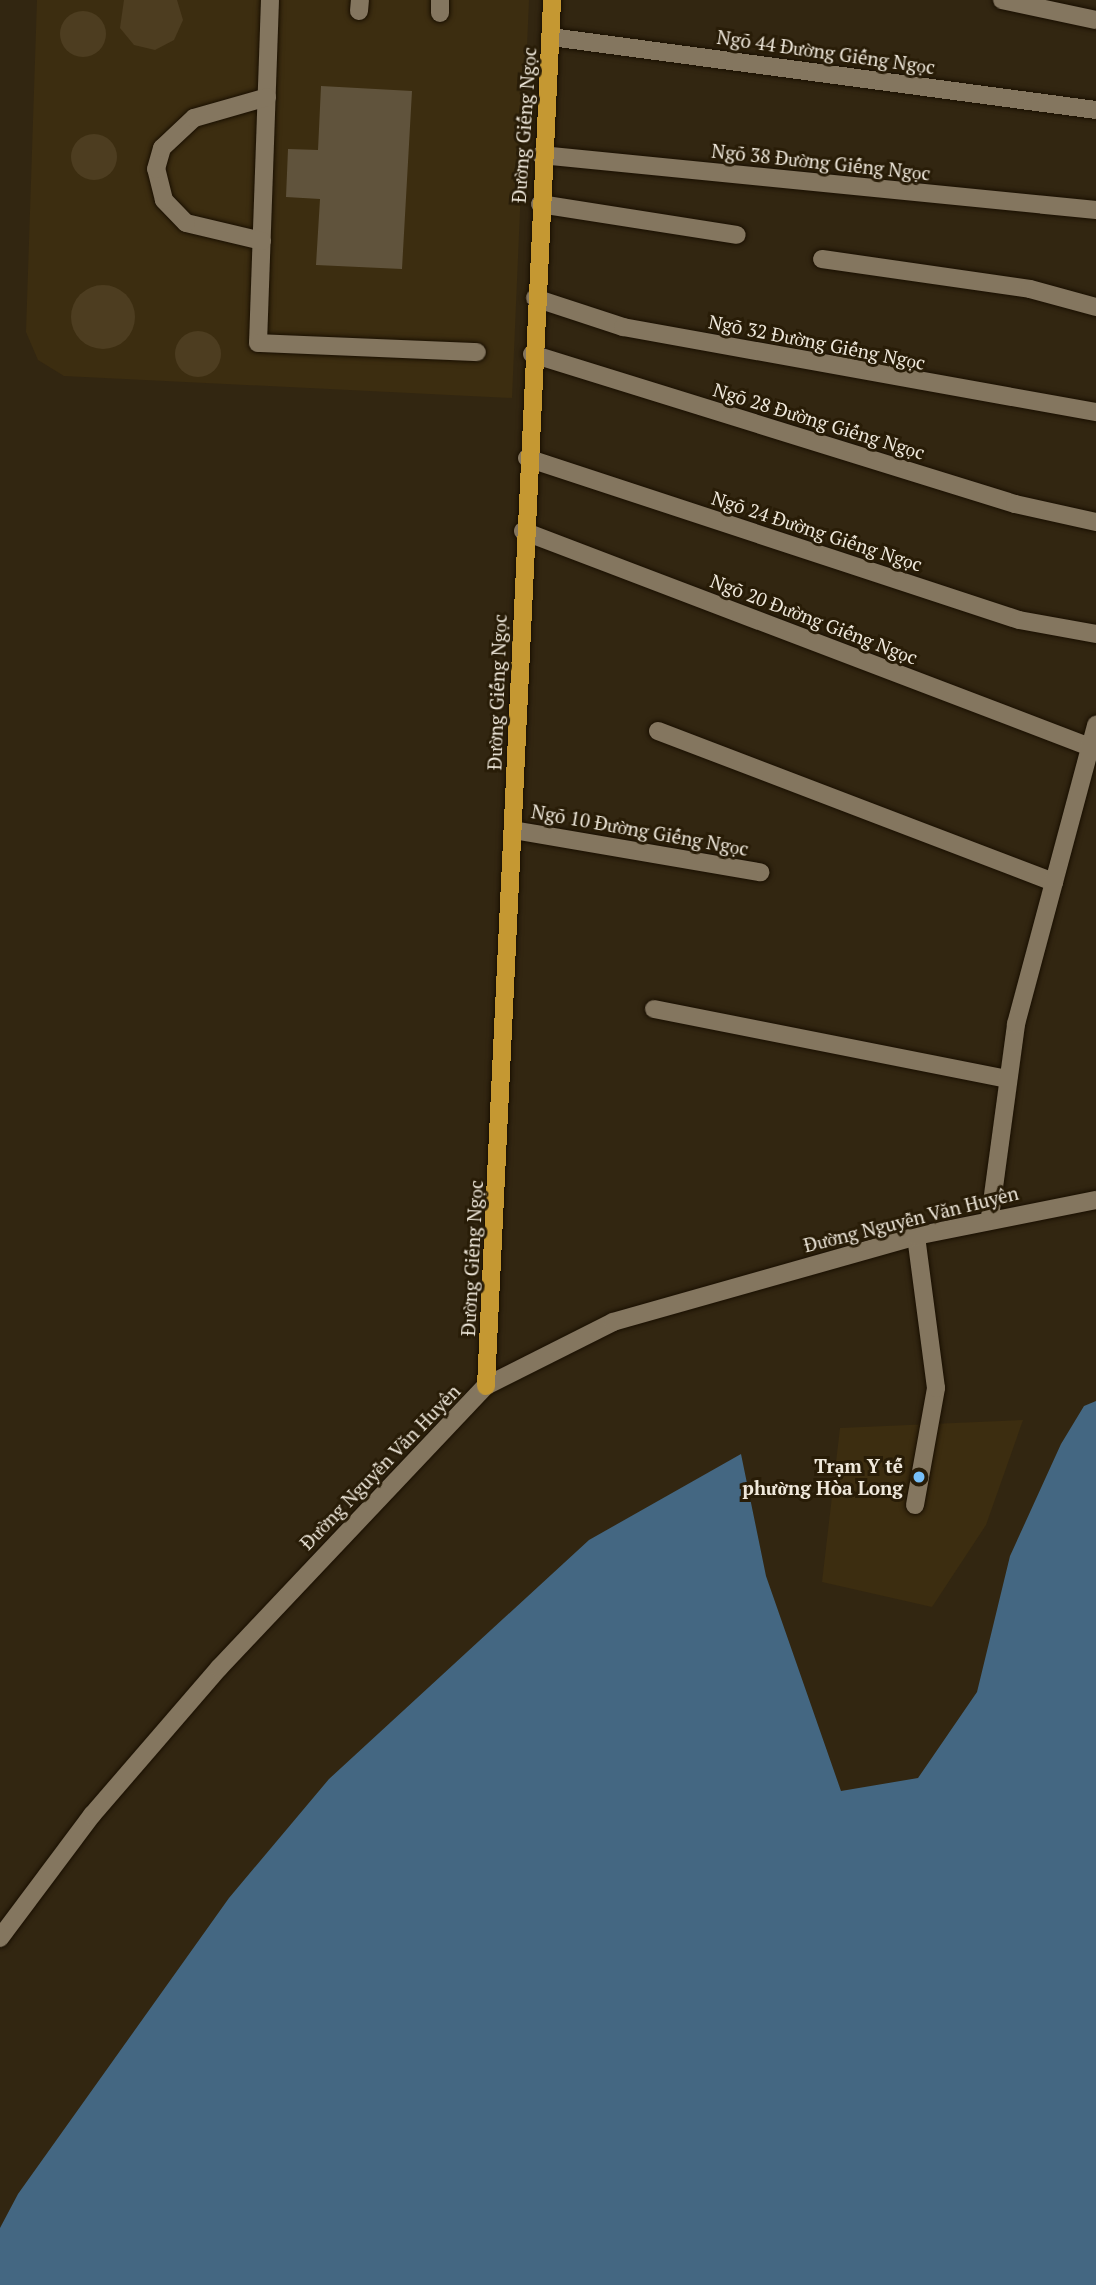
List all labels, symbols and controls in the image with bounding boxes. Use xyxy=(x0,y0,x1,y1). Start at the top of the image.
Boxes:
street label: Ngõ 44 Đường Giếng Ngọc xyxy=(715,25,937,79)
street label: Đường Giếng Ngọc xyxy=(507,46,541,204)
street label: Ngõ 38 Đường Giếng Ngọc xyxy=(710,139,932,185)
street label: Ngõ 32 Đường Giếng Ngọc xyxy=(707,310,927,374)
street label: Ngõ 28 Đường Giếng Ngọc xyxy=(710,378,928,464)
street label: Ngõ 24 Đường Giếng Ngọc xyxy=(709,486,925,576)
street label: Ngõ 20 Đường Giếng Ngọc xyxy=(707,569,921,669)
street label: Đường Giếng Ngọc xyxy=(483,614,511,770)
street label: Ngõ 10 Đường Giếng Ngọc xyxy=(530,800,750,860)
street label: Đường Giếng Ngọc xyxy=(457,1179,487,1337)
street label: Đường Nguyễn Văn Huyên xyxy=(801,1181,1021,1257)
street label: Đường Nguyễn Văn Huyên xyxy=(295,1380,465,1554)
place label: Trạm Y tế phường Hòa Long xyxy=(742,1455,903,1499)
marker: Trạm Y tế phường Hòa Long xyxy=(909,1467,929,1487)

